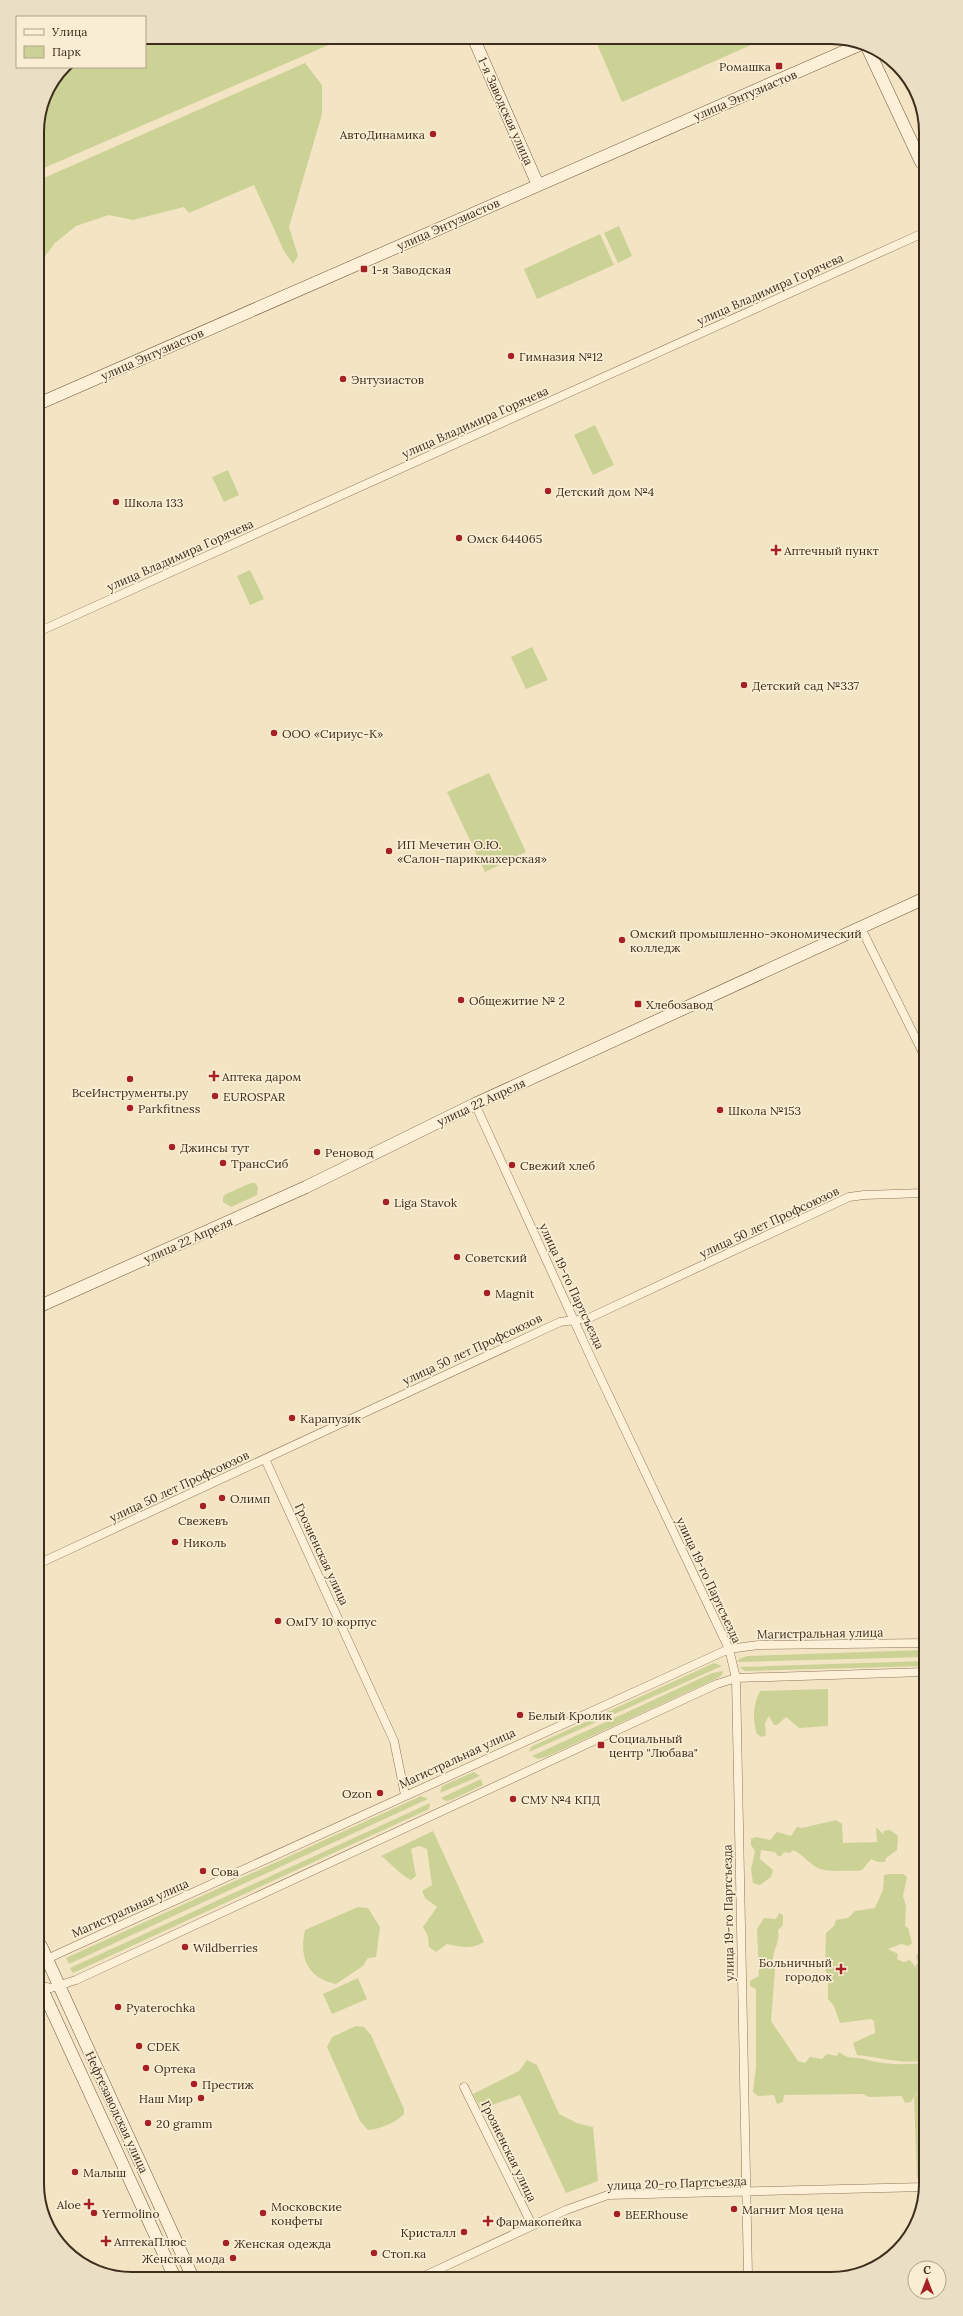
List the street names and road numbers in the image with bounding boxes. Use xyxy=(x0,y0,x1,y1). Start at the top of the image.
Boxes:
street label: 1-я Заводская улица xyxy=(475,55,537,167)
street label: улица Энтузиастов xyxy=(691,66,799,124)
street label: улица Энтузиастов xyxy=(394,195,502,253)
street label: улица Владимира Горячева xyxy=(694,250,846,328)
street label: улица Энтузиастов xyxy=(98,325,206,383)
street label: улица Владимира Горячева xyxy=(399,383,551,461)
street label: улица Владимира Горячева xyxy=(104,516,256,594)
street label: улица 22 Апреля xyxy=(434,1075,528,1129)
street label: улица 50 лет Профсоюзов xyxy=(697,1183,841,1261)
street label: улица 22 Апреля xyxy=(141,1214,235,1266)
street label: улица 19-го Партсъезда xyxy=(536,1221,608,1351)
street label: улица 50 лет Профсоюзов xyxy=(400,1310,544,1388)
street label: улица 50 лет Профсоюзов xyxy=(107,1447,251,1525)
street label: Грозненская улица xyxy=(292,1501,352,1607)
street label: улица 19-го Партсъезда xyxy=(673,1515,745,1645)
street label: Магистральная улица xyxy=(757,1624,883,1642)
street label: Магистральная улица xyxy=(396,1724,518,1792)
street label: улица 19-го Партсъезда xyxy=(719,1844,737,1982)
street label: Магистральная улица xyxy=(69,1875,191,1941)
street label: Нефтезаводская улица xyxy=(82,2049,152,2175)
street label: Грозненская улица xyxy=(478,2098,540,2204)
street label: улица 20-го Партсъезда xyxy=(607,2173,747,2193)

